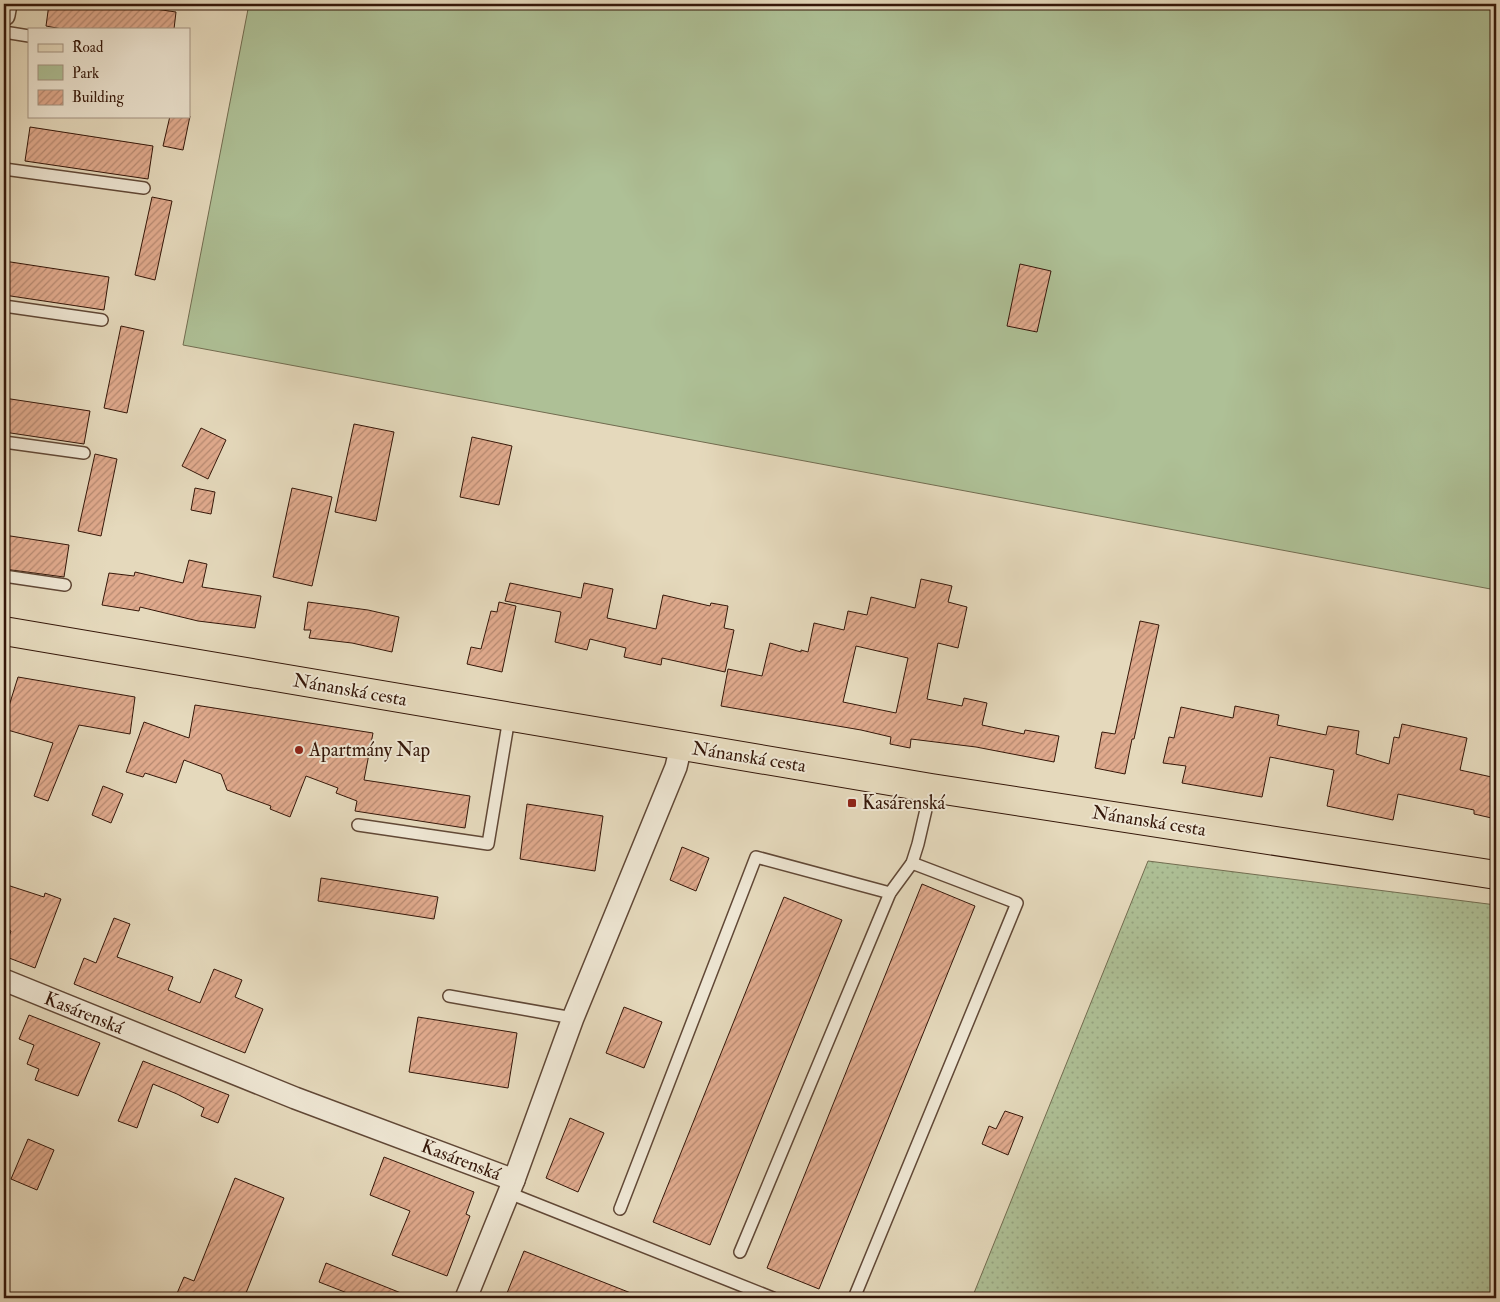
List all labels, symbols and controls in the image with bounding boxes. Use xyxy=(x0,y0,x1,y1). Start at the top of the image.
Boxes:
legend xyxy=(28,28,190,118)
text: Road xyxy=(72,38,104,57)
text: Park xyxy=(72,64,99,83)
text: Building xyxy=(72,88,124,107)
street label: Nánanská cesta xyxy=(291,668,409,712)
street label: Nánanská cesta xyxy=(690,736,808,778)
place label: Apartmány Nap xyxy=(308,738,430,763)
marker: Apartmány Nap xyxy=(293,744,305,756)
place label: Kasárenská xyxy=(862,791,946,815)
marker: Kasárenská xyxy=(846,797,858,809)
street label: Nánanská cesta xyxy=(1090,800,1208,842)
street label: Kasárenská xyxy=(41,986,127,1040)
street label: Kasárenská xyxy=(418,1134,504,1186)

